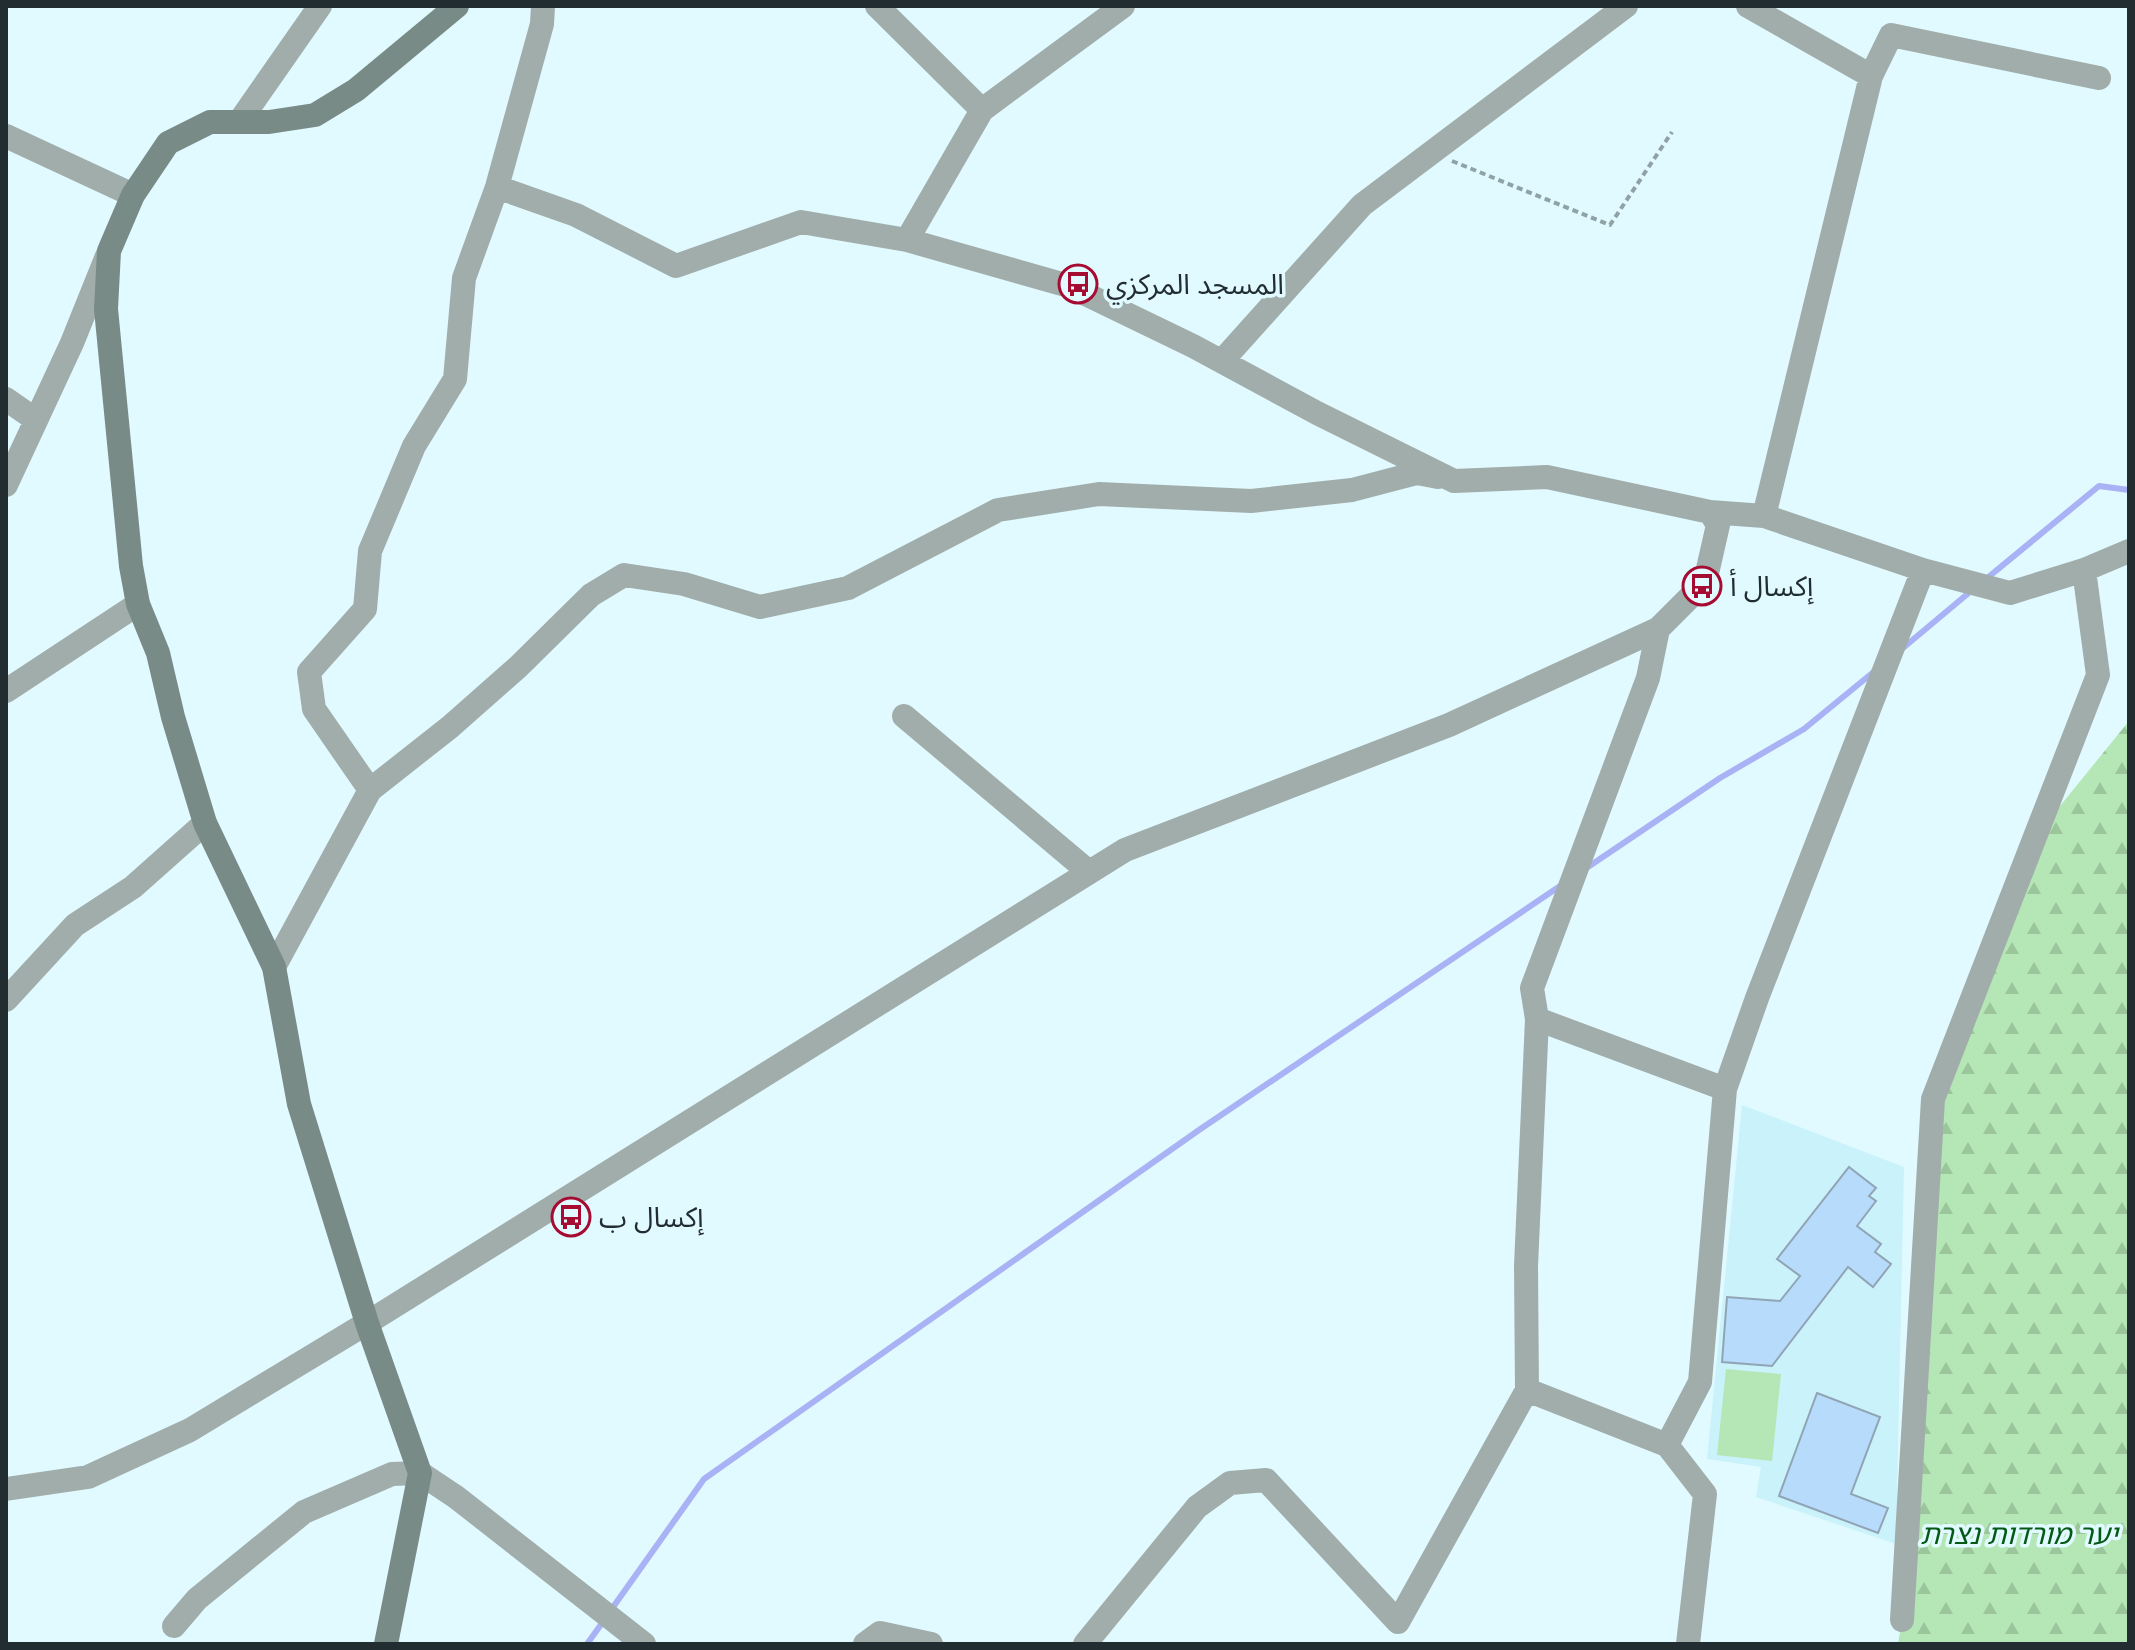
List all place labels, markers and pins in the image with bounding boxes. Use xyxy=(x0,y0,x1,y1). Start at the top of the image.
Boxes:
place label: المسجد المركزي xyxy=(1106,256,1284,315)
bus stop icon: المسجد المركزي xyxy=(1057,263,1099,305)
place label: إكسال أ xyxy=(1730,558,1814,617)
bus stop icon: إكسال أ xyxy=(1681,565,1723,607)
place label: إكسال ب xyxy=(599,1189,705,1248)
bus stop icon: إكسال ب xyxy=(550,1196,592,1238)

